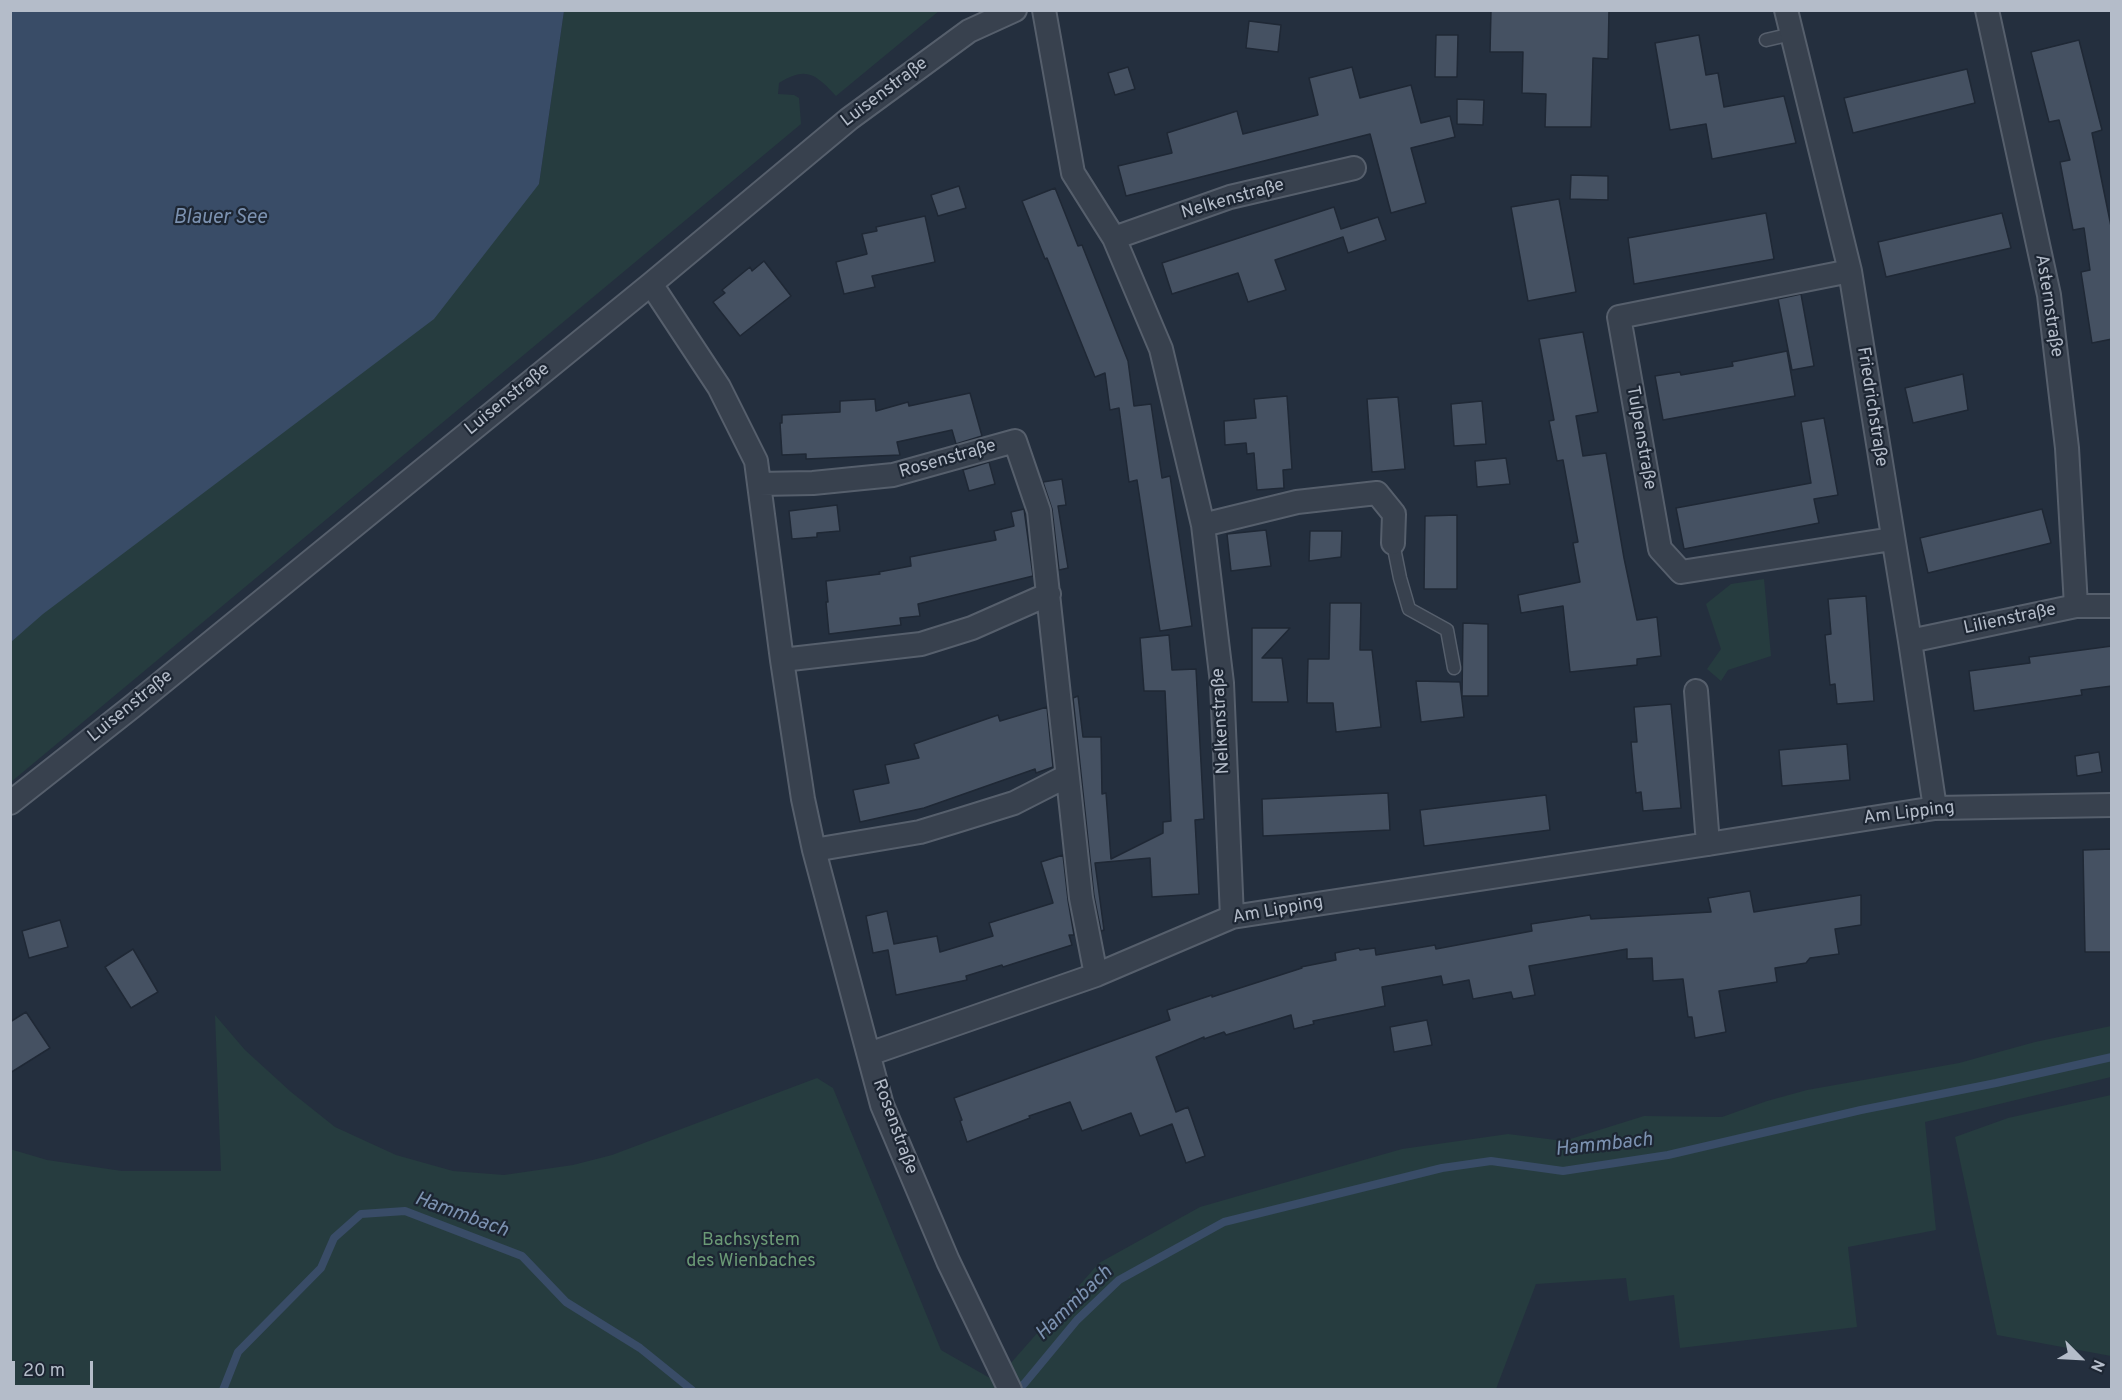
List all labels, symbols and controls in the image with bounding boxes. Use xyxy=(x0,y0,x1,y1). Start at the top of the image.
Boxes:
street label: Luisenstraße xyxy=(837,53,933,133)
street label: Nelkenstraße xyxy=(1179,175,1287,225)
water label: Blauer See xyxy=(173,207,267,231)
street label: Asternstraße xyxy=(2029,253,2067,359)
street label: Friedrichstraße xyxy=(1851,346,1891,468)
street label: Luisenstraße xyxy=(461,359,555,441)
street label: Tulpenstraße xyxy=(1620,384,1660,492)
street label: Rosenstraße xyxy=(897,436,999,484)
street label: Lilienstraße xyxy=(1962,600,2058,640)
street label: Luisenstraße xyxy=(84,666,178,748)
street label: Nelkenstraße xyxy=(1208,667,1236,775)
street label: Am Lipping xyxy=(1862,798,1956,830)
street label: Am Lipping xyxy=(1231,892,1325,930)
street label: Rosenstraße xyxy=(867,1076,921,1178)
water label: Hammbach xyxy=(1554,1129,1654,1163)
water label: Hammbach xyxy=(411,1188,511,1244)
park label: Bachsystem des Wienbaches xyxy=(686,1230,816,1272)
water label: Hammbach xyxy=(1032,1261,1118,1347)
north arrow xyxy=(2050,1328,2110,1388)
scale bar xyxy=(15,1349,96,1387)
text: N xyxy=(2085,1356,2108,1375)
text: 20 m xyxy=(23,1360,65,1383)

